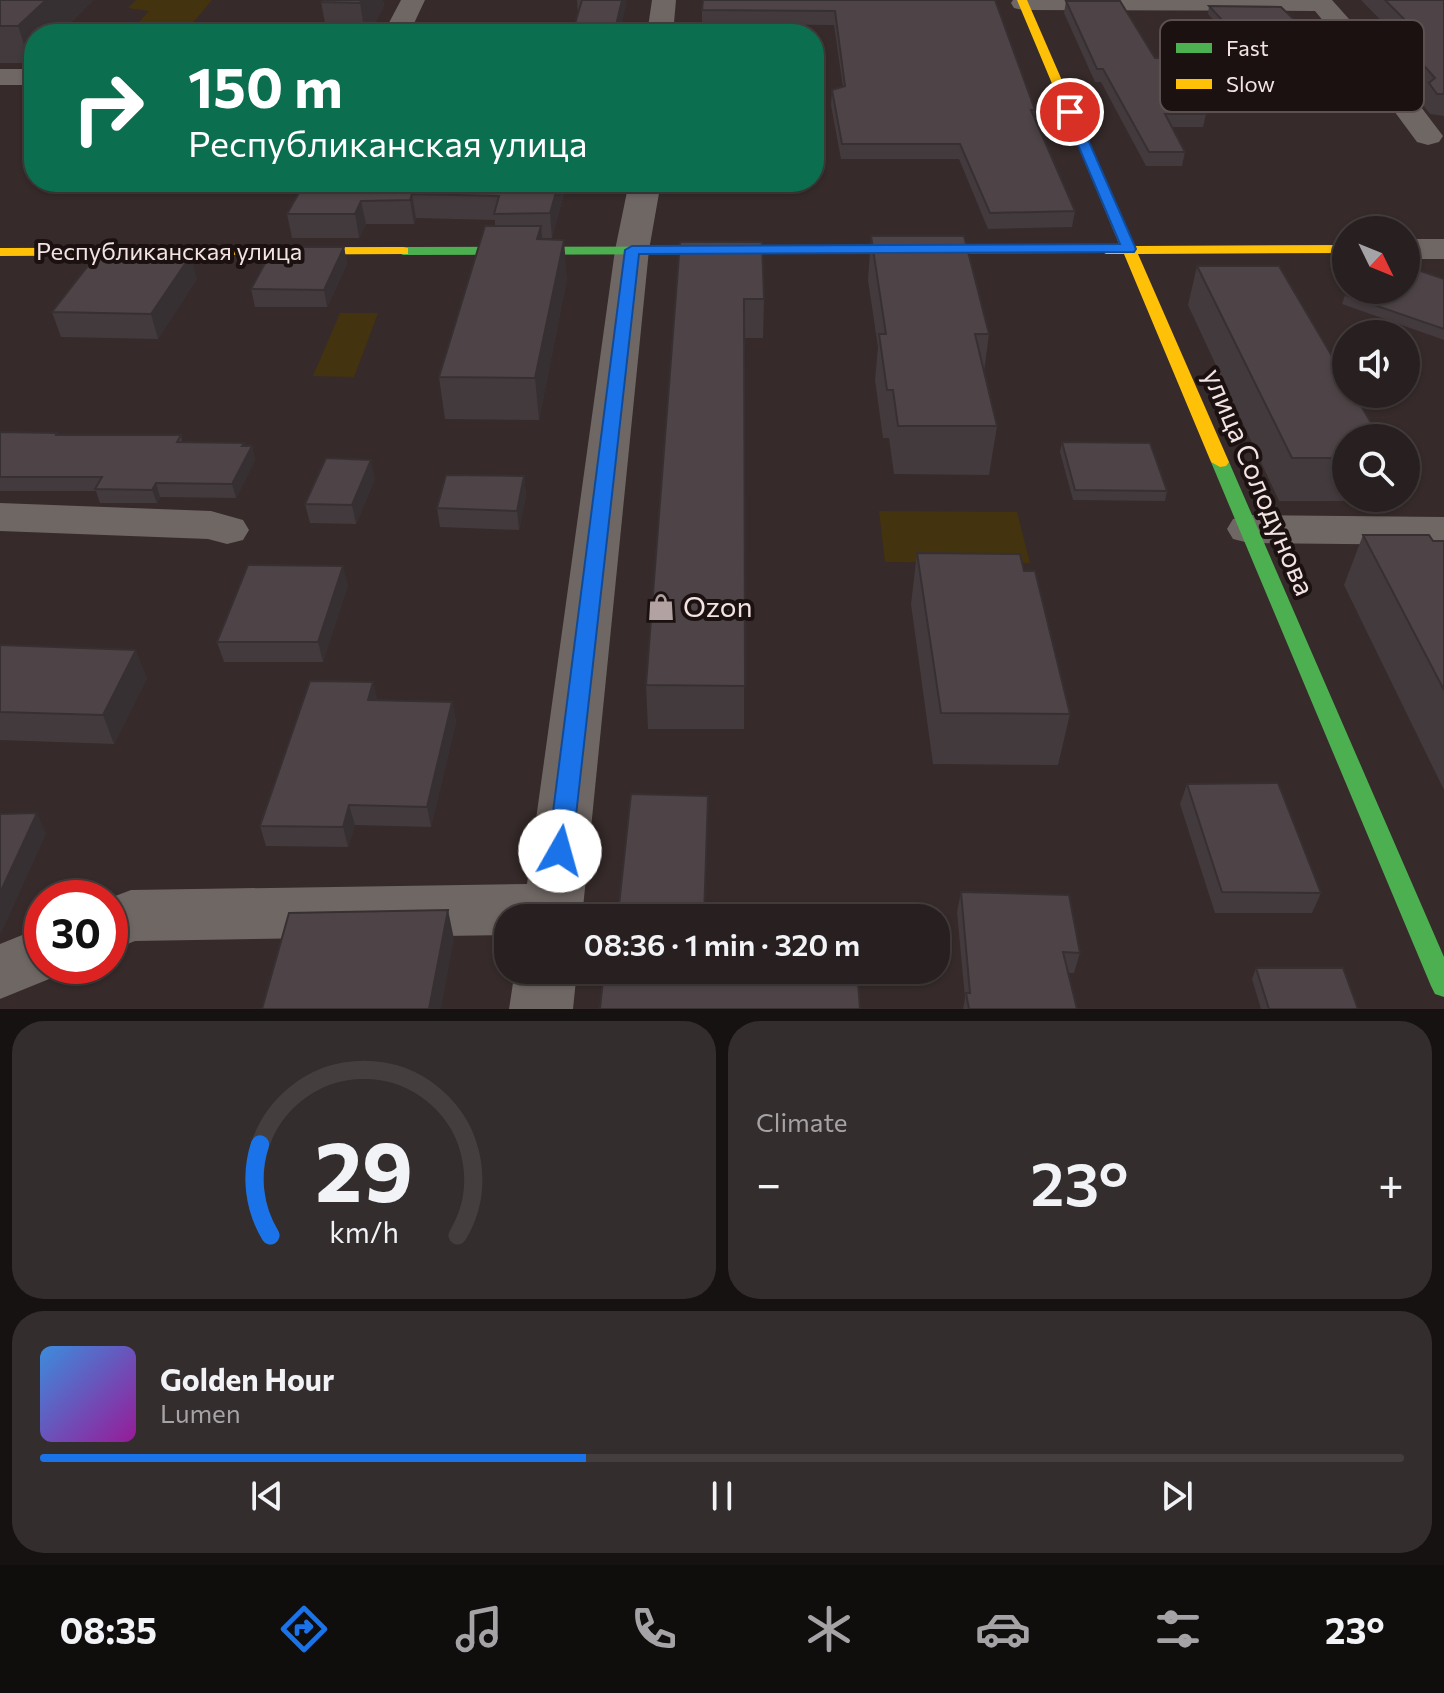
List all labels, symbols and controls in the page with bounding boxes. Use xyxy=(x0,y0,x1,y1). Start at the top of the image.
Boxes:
legend xyxy=(1160,20,1424,112)
text: Fast xyxy=(1226,34,1269,61)
text: 150 m xyxy=(188,51,343,120)
icon: right xyxy=(56,56,160,160)
text: Slow xyxy=(1226,70,1275,97)
pin xyxy=(1036,78,1104,146)
icon: arrive xyxy=(1048,90,1092,134)
text: Республиканская улица xyxy=(188,120,587,164)
north arrow xyxy=(1332,216,1420,304)
map controls xyxy=(1332,216,1420,512)
street label: Республиканская улица xyxy=(36,236,302,265)
button: sound xyxy=(1332,320,1420,408)
street label: улица Солодунова xyxy=(1197,363,1323,600)
button: search xyxy=(1332,424,1420,512)
place label: Ozon xyxy=(683,589,753,623)
shop icon: Ozon xyxy=(646,592,676,622)
position arrow xyxy=(518,809,602,893)
speed limit sign: 30 xyxy=(24,880,128,984)
text: 08:36 · 1 min · 320 m xyxy=(584,925,860,962)
text: Climate xyxy=(756,1106,848,1137)
text: 29 xyxy=(315,1117,413,1219)
text: 23° xyxy=(1031,1145,1129,1218)
text: − xyxy=(756,1155,781,1209)
text: + xyxy=(1378,1155,1404,1209)
text: km/h xyxy=(329,1214,399,1249)
text: Golden Hour xyxy=(160,1360,334,1397)
text: Lumen xyxy=(160,1397,241,1428)
icon: previous xyxy=(245,1474,289,1518)
icon: pause xyxy=(700,1474,744,1518)
icon: next xyxy=(1155,1474,1199,1518)
icon: directions xyxy=(276,1601,332,1657)
icon: music xyxy=(451,1601,507,1657)
icon: phone xyxy=(626,1601,682,1657)
icon: climate xyxy=(801,1601,857,1657)
icon: car xyxy=(975,1601,1031,1657)
icon: filters xyxy=(1150,1601,1206,1657)
text: 08:35 xyxy=(59,1607,157,1651)
text: 23° xyxy=(1325,1607,1385,1651)

